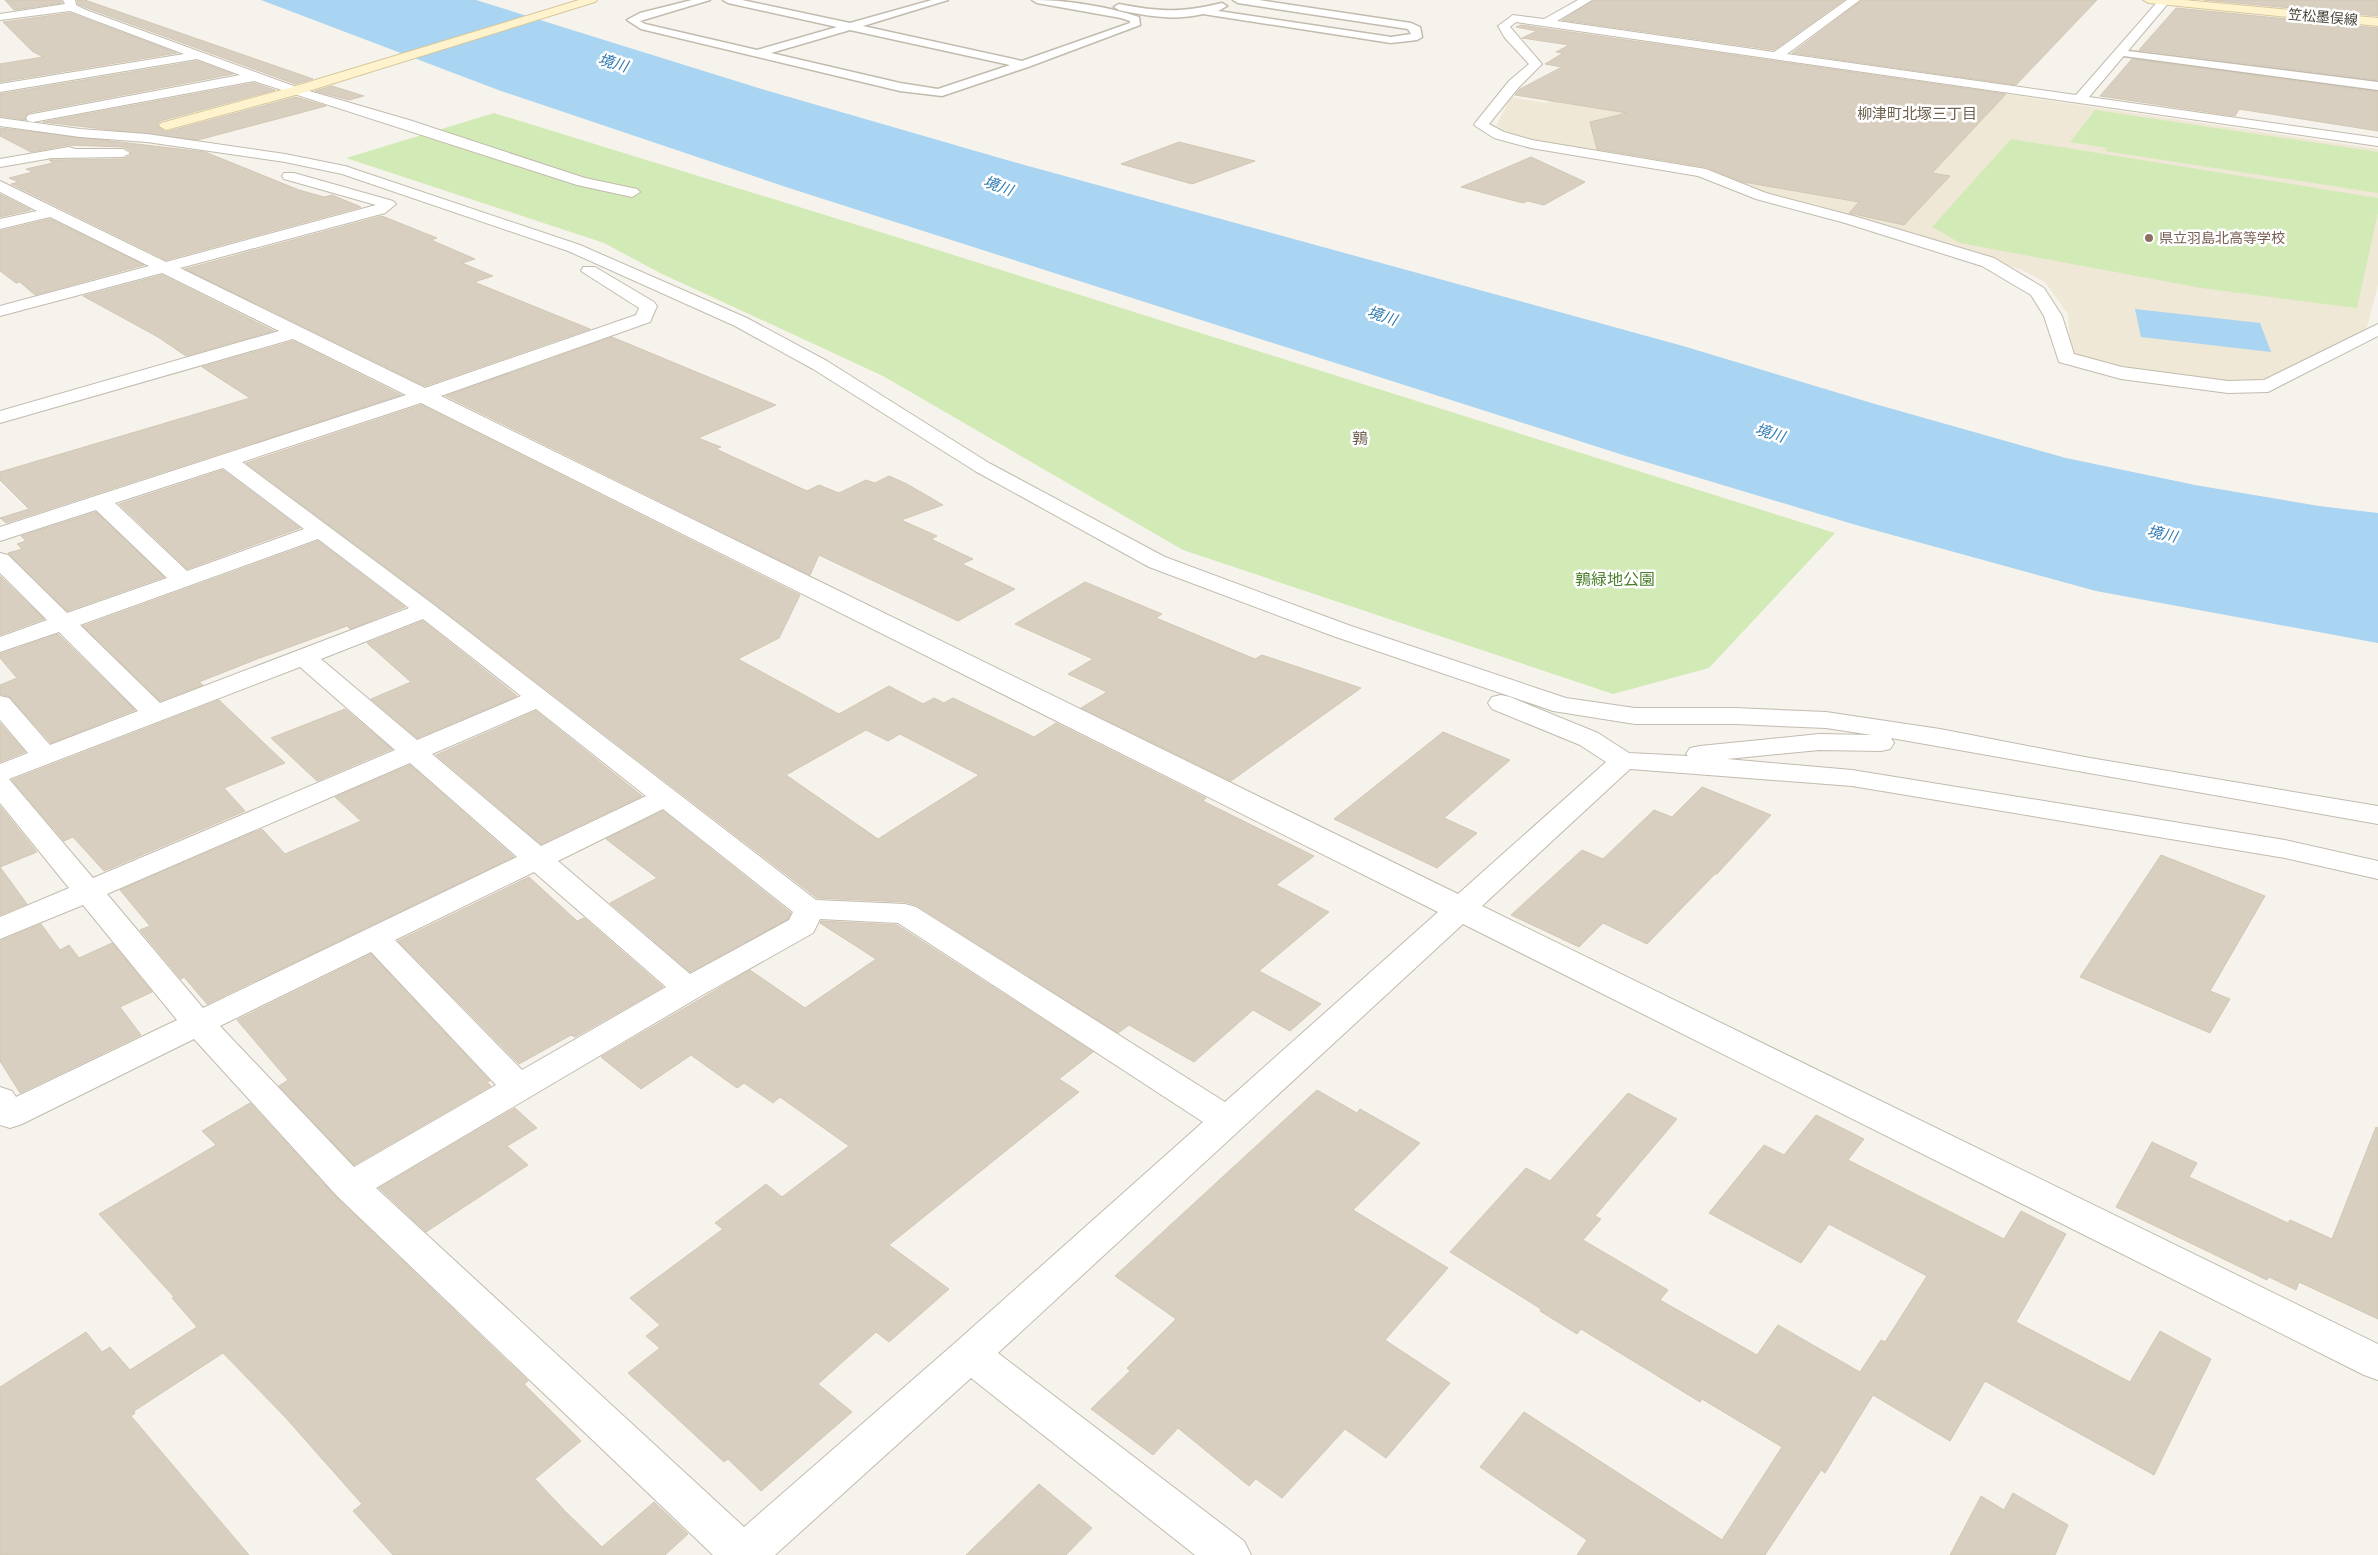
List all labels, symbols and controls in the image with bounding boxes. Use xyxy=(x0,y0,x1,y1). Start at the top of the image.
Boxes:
street label: 笠松墨俣線 xyxy=(2287,6,2359,29)
water label: 境川 xyxy=(596,50,632,77)
district label: 柳津町北塚三丁目 xyxy=(1857,105,1977,124)
water label: 境川 xyxy=(980,172,1017,201)
place label: 県立羽島北高等学校 xyxy=(2159,230,2285,247)
marker: 県立羽島北高等学校 xyxy=(2143,232,2155,244)
water label: 境川 xyxy=(1365,303,1401,331)
water label: 境川 xyxy=(1753,420,1789,448)
district label: 鶉 xyxy=(1352,430,1368,449)
water label: 境川 xyxy=(2145,522,2181,548)
park label: 鶉緑地公園 xyxy=(1575,571,1655,590)

